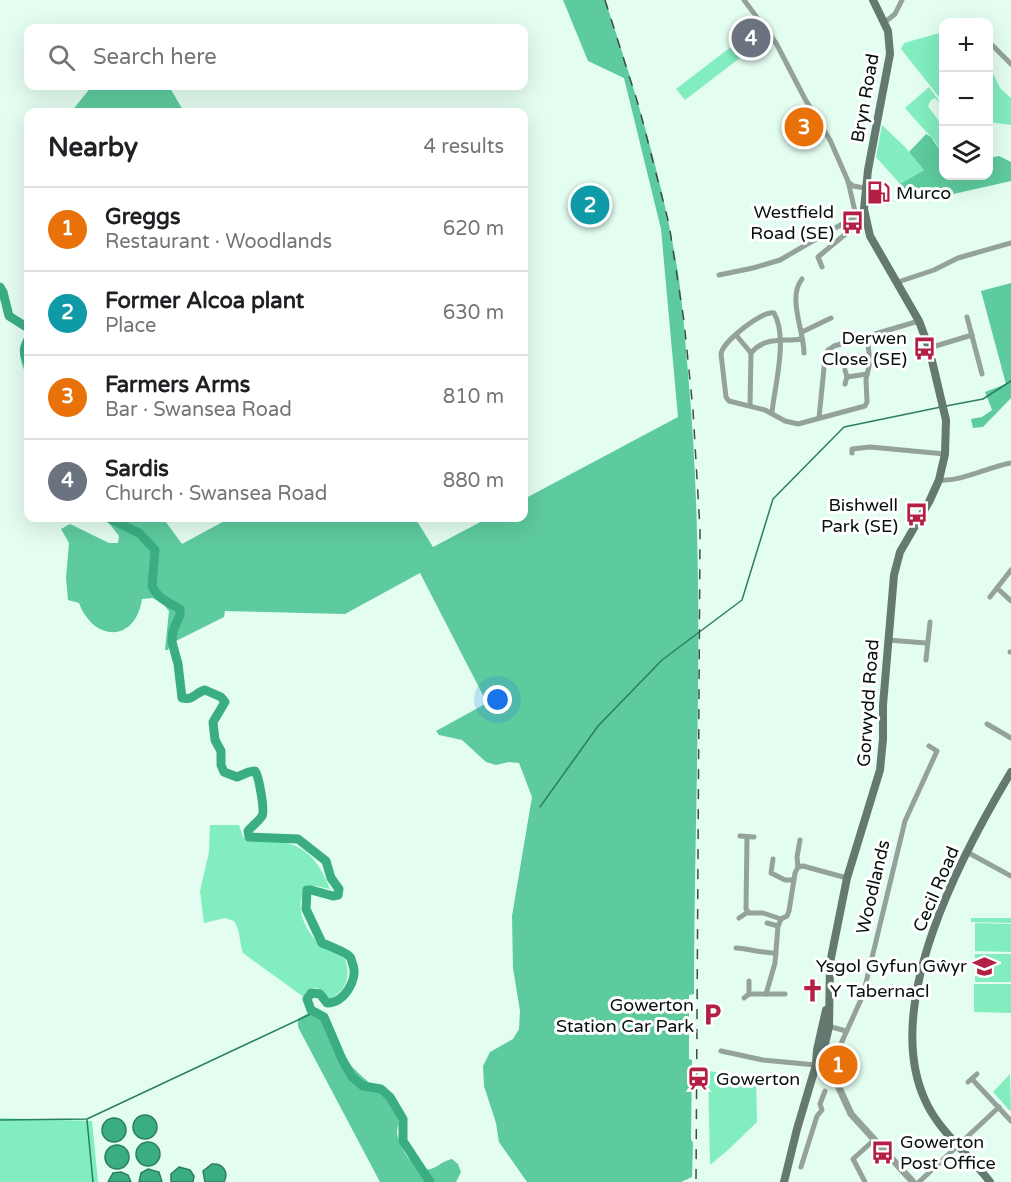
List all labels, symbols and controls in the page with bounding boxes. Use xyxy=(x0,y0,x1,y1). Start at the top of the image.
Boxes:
pin: 4 xyxy=(732,15,771,60)
map controls xyxy=(939,18,993,180)
button: + xyxy=(939,18,993,72)
search box xyxy=(24,24,528,90)
icon: search xyxy=(45,41,78,74)
text: Search here xyxy=(93,44,217,70)
street label: Bryn Road xyxy=(846,52,884,144)
button: − xyxy=(939,72,993,126)
pin: 3 xyxy=(784,104,824,150)
button: layers xyxy=(939,126,993,180)
text: Nearby xyxy=(48,132,138,163)
text: 4 results xyxy=(424,135,504,159)
fuel station icon: Murco xyxy=(865,180,891,206)
pin: 2 xyxy=(570,182,610,228)
place label: Murco xyxy=(896,182,951,204)
place label: Westfield Road (SE) xyxy=(750,201,834,244)
text: Greggs xyxy=(105,204,181,230)
bus stop icon: Westfield Road (SE) xyxy=(839,209,865,235)
text: 1 xyxy=(61,217,74,241)
text: 620 m xyxy=(443,217,504,241)
text: Restaurant · Woodlands xyxy=(105,230,332,254)
text: Former Alcoa plant xyxy=(105,288,304,314)
text: 2 xyxy=(61,301,74,325)
text: 630 m xyxy=(443,301,504,325)
text: Place xyxy=(105,314,156,338)
place label: Derwen Close (SE) xyxy=(822,327,907,370)
bus stop icon: Derwen Close (SE) xyxy=(912,335,938,361)
text: Farmers Arms xyxy=(105,372,250,398)
text: 3 xyxy=(61,385,74,409)
text: 810 m xyxy=(443,385,504,409)
text: Bar · Swansea Road xyxy=(105,398,292,422)
text: Sardis xyxy=(105,456,169,482)
text: 4 xyxy=(61,469,74,493)
text: 880 m xyxy=(443,469,504,493)
text: Church · Swansea Road xyxy=(105,482,327,506)
place label: Bishwell Park (SE) xyxy=(821,494,898,537)
bus stop icon: Bishwell Park (SE) xyxy=(903,502,929,528)
street label: Gorwydd Road xyxy=(853,638,883,768)
your location xyxy=(483,685,512,714)
street label: Woodlands xyxy=(851,838,895,936)
street label: Cecil Road xyxy=(908,843,964,935)
school or university icon: Ysgol Gyfun Gŵyr xyxy=(972,953,998,979)
place label: Ysgol Gyfun Gŵyr xyxy=(816,955,967,977)
church icon: Y Tabernacl xyxy=(799,978,825,1004)
place label: Y Tabernacl xyxy=(830,980,929,1002)
place label: Gowerton Station Car Park xyxy=(556,994,694,1037)
parking icon: Gowerton Station Car Park xyxy=(699,1002,725,1028)
pin: 1 xyxy=(818,1042,858,1088)
station icon: Gowerton xyxy=(685,1066,711,1092)
place label: Gowerton xyxy=(716,1068,800,1090)
place label: Gowerton Post Office xyxy=(900,1131,996,1174)
bus stop icon: Gowerton Post Office xyxy=(869,1139,895,1165)

